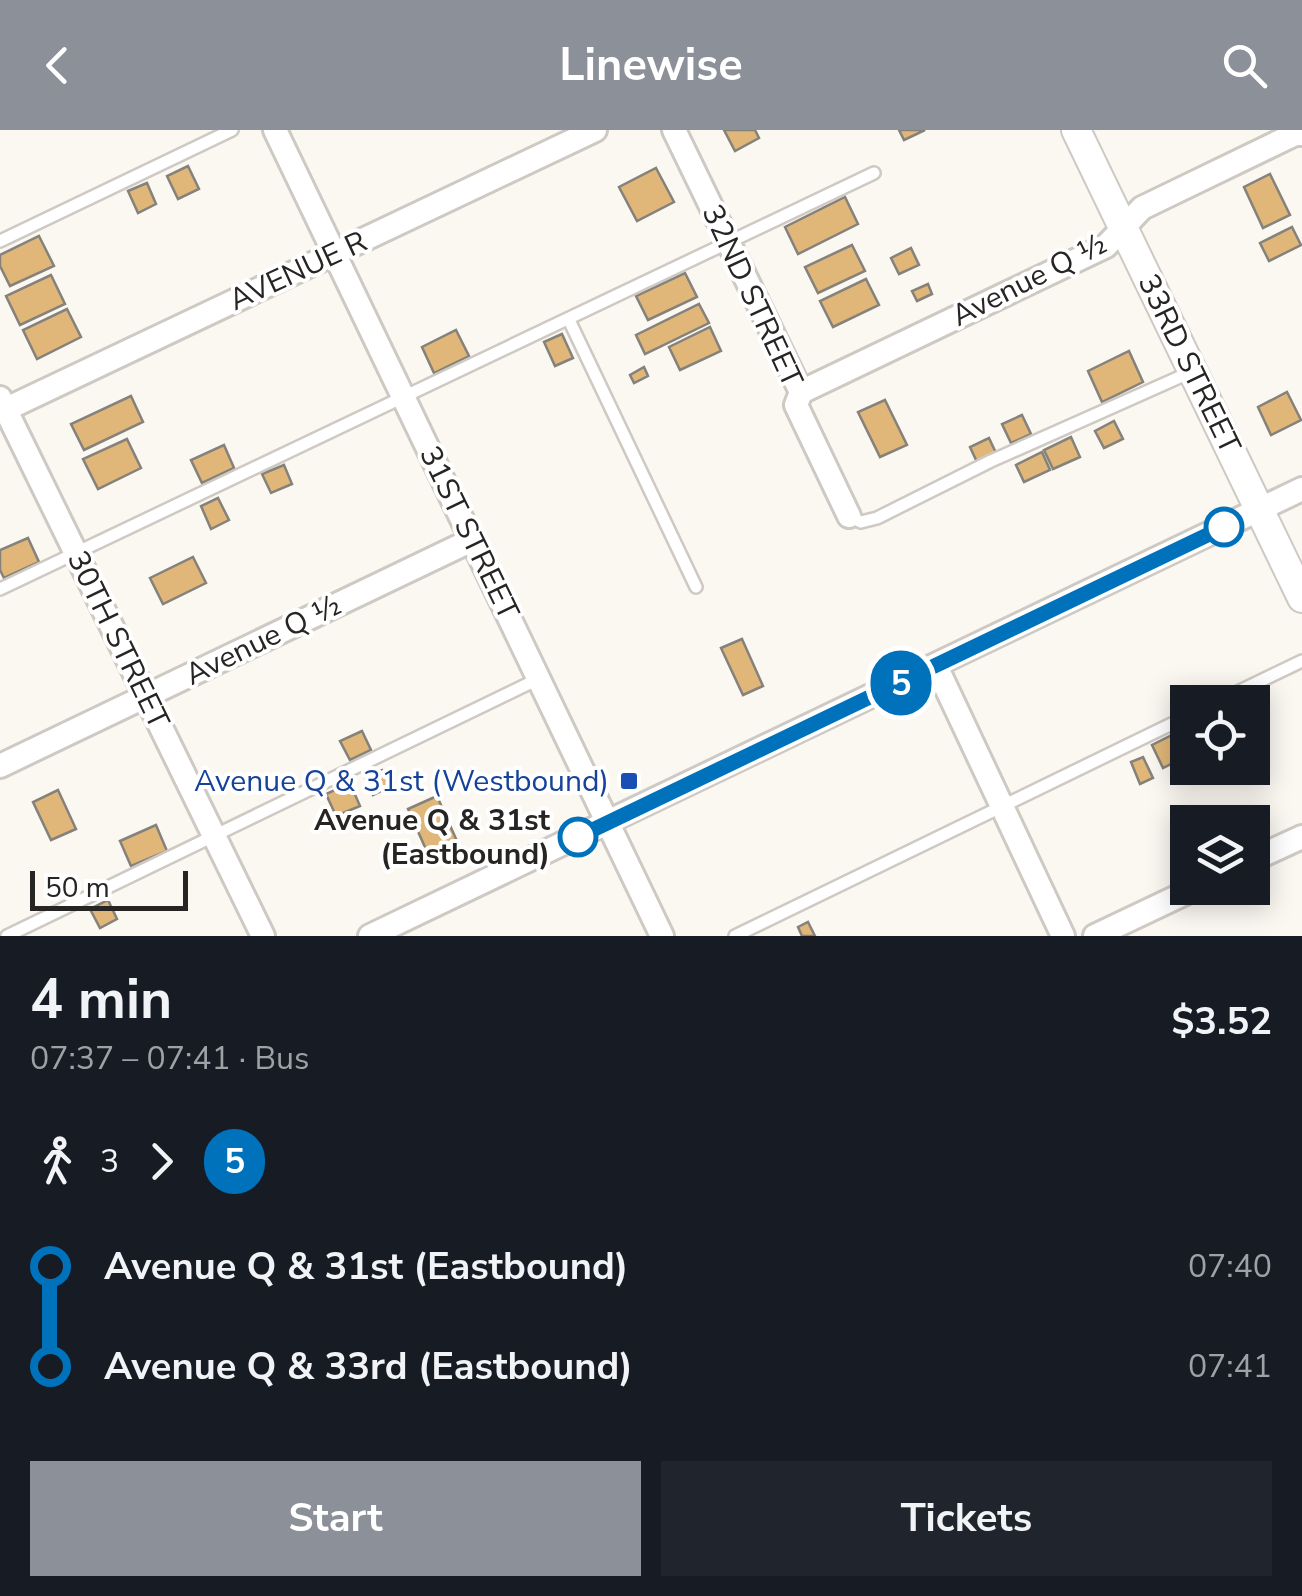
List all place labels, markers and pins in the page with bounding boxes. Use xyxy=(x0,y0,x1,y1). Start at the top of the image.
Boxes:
unlabelled marker xyxy=(1205,508,1243,546)
place label: Avenue Q & 31st (Westbound) xyxy=(194,761,609,802)
marker: Avenue Q & 31st (Westbound) xyxy=(618,770,640,792)
place label: Avenue Q & 31st (Eastbound) xyxy=(314,800,550,875)
marker: Avenue Q & 31st (Eastbound) xyxy=(559,818,597,856)

